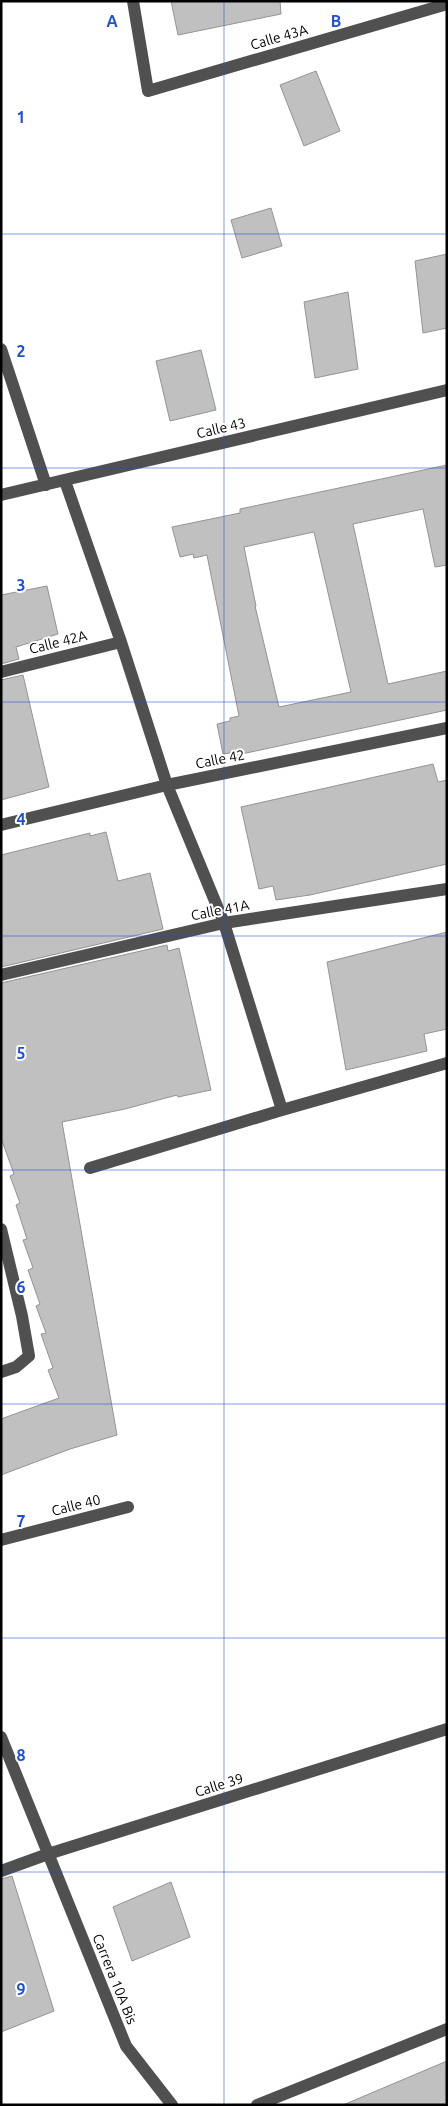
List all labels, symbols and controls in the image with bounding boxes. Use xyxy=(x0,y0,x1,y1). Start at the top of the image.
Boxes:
text: A xyxy=(106,12,118,30)
text: B xyxy=(331,12,341,30)
street label: Calle 43A xyxy=(248,21,310,53)
text: 1 xyxy=(16,108,26,126)
text: 2 xyxy=(16,342,26,360)
street label: Calle 43 xyxy=(195,415,247,441)
text: 3 xyxy=(16,576,26,594)
street label: Calle 42A xyxy=(27,627,89,657)
street label: Calle 42 xyxy=(194,746,246,772)
text: 4 xyxy=(16,810,26,828)
street label: Calle 41A xyxy=(190,897,250,923)
text: 5 xyxy=(16,1044,26,1062)
text: 6 xyxy=(16,1278,26,1296)
street label: Calle 40 xyxy=(50,1491,102,1519)
text: 7 xyxy=(16,1512,26,1530)
text: 8 xyxy=(16,1746,26,1764)
street label: Calle 39 xyxy=(193,1770,245,1800)
street label: Carrera 10A Bis xyxy=(90,1931,140,2027)
text: 9 xyxy=(16,1980,26,1998)

